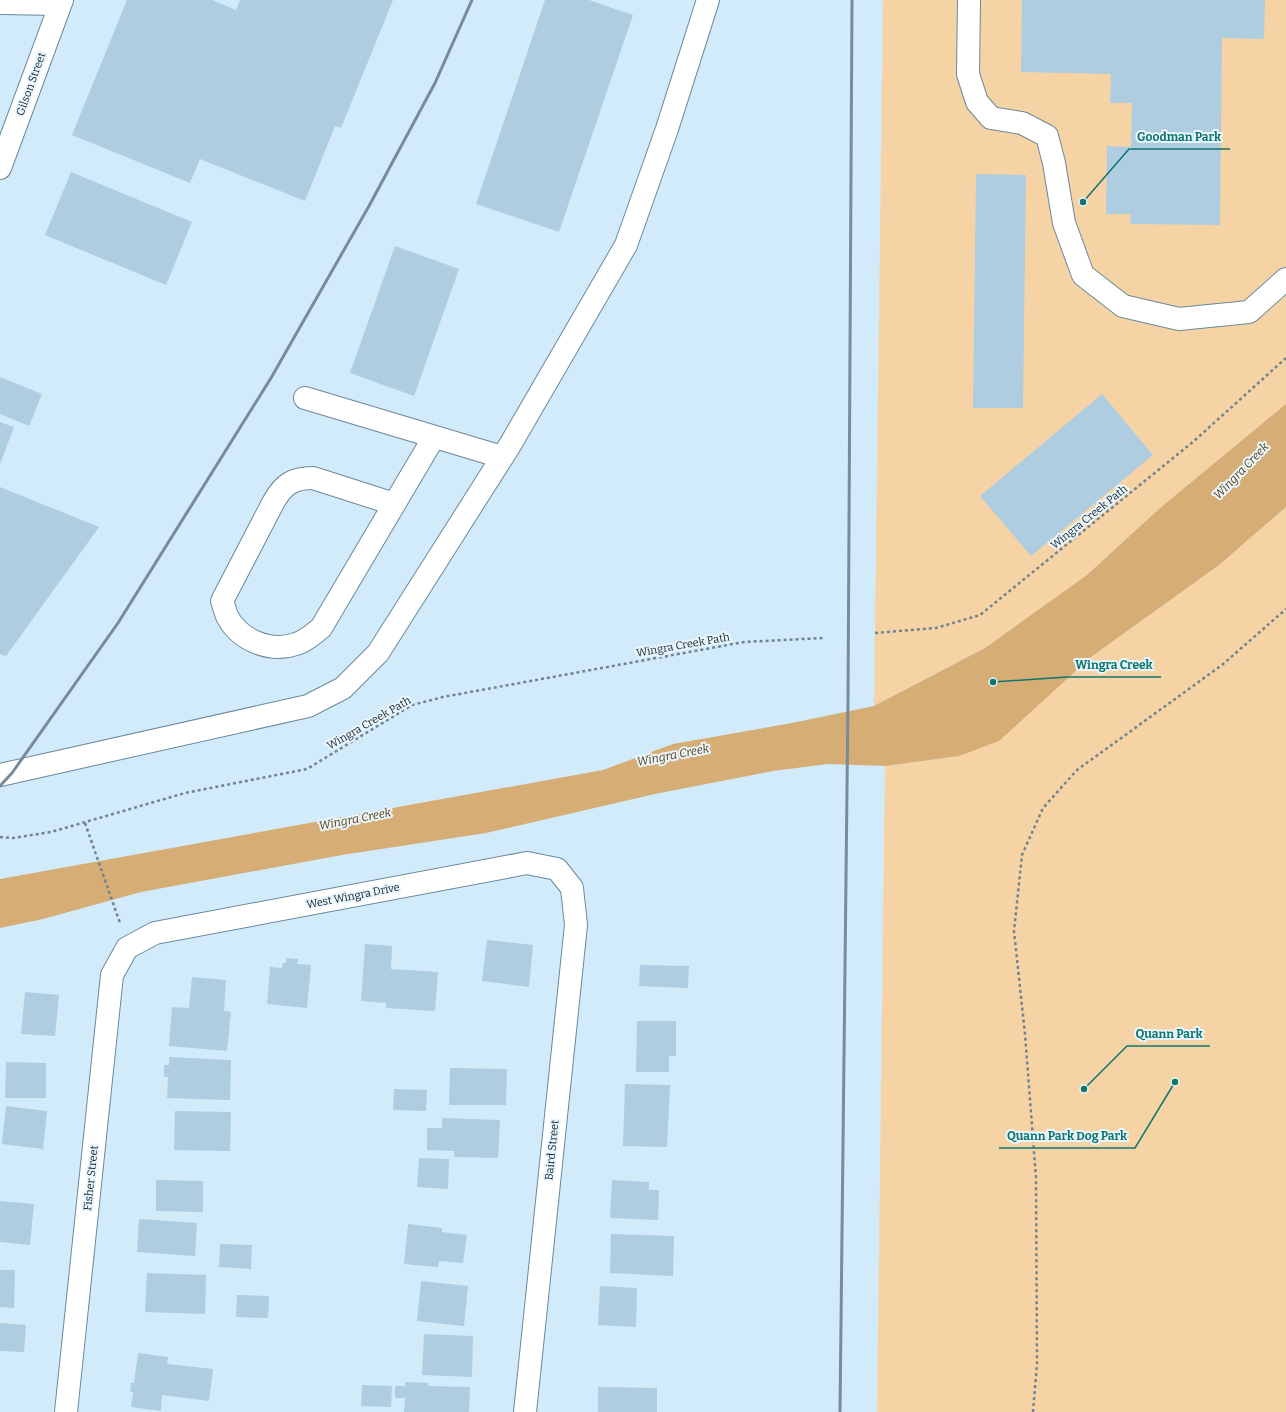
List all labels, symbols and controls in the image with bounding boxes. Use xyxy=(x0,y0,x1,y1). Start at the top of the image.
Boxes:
street label: Gilson Street xyxy=(14,51,48,117)
callout: Goodman Park xyxy=(1129,125,1230,149)
text: Goodman Park xyxy=(1137,130,1222,144)
water label: Wingra Creek xyxy=(1211,439,1272,502)
street label: Wingra Creek Path xyxy=(1048,482,1130,552)
street label: Wingra Creek Path xyxy=(635,630,731,660)
callout: Wingra Creek xyxy=(1067,653,1161,677)
text: Wingra Creek xyxy=(1075,658,1154,672)
street label: Wingra Creek Path xyxy=(325,694,413,752)
water label: Wingra Creek xyxy=(636,741,711,769)
water label: Wingra Creek xyxy=(318,805,393,833)
street label: West Wingra Drive xyxy=(305,881,401,911)
callout: Quann Park xyxy=(1127,1022,1210,1046)
text: Quann Park xyxy=(1135,1027,1203,1041)
street label: Baird Street xyxy=(542,1119,562,1181)
callout: Quann Park Dog Park xyxy=(999,1124,1135,1148)
text: Quann Park Dog Park xyxy=(1007,1129,1128,1143)
street label: Fisher Street xyxy=(81,1145,101,1211)

